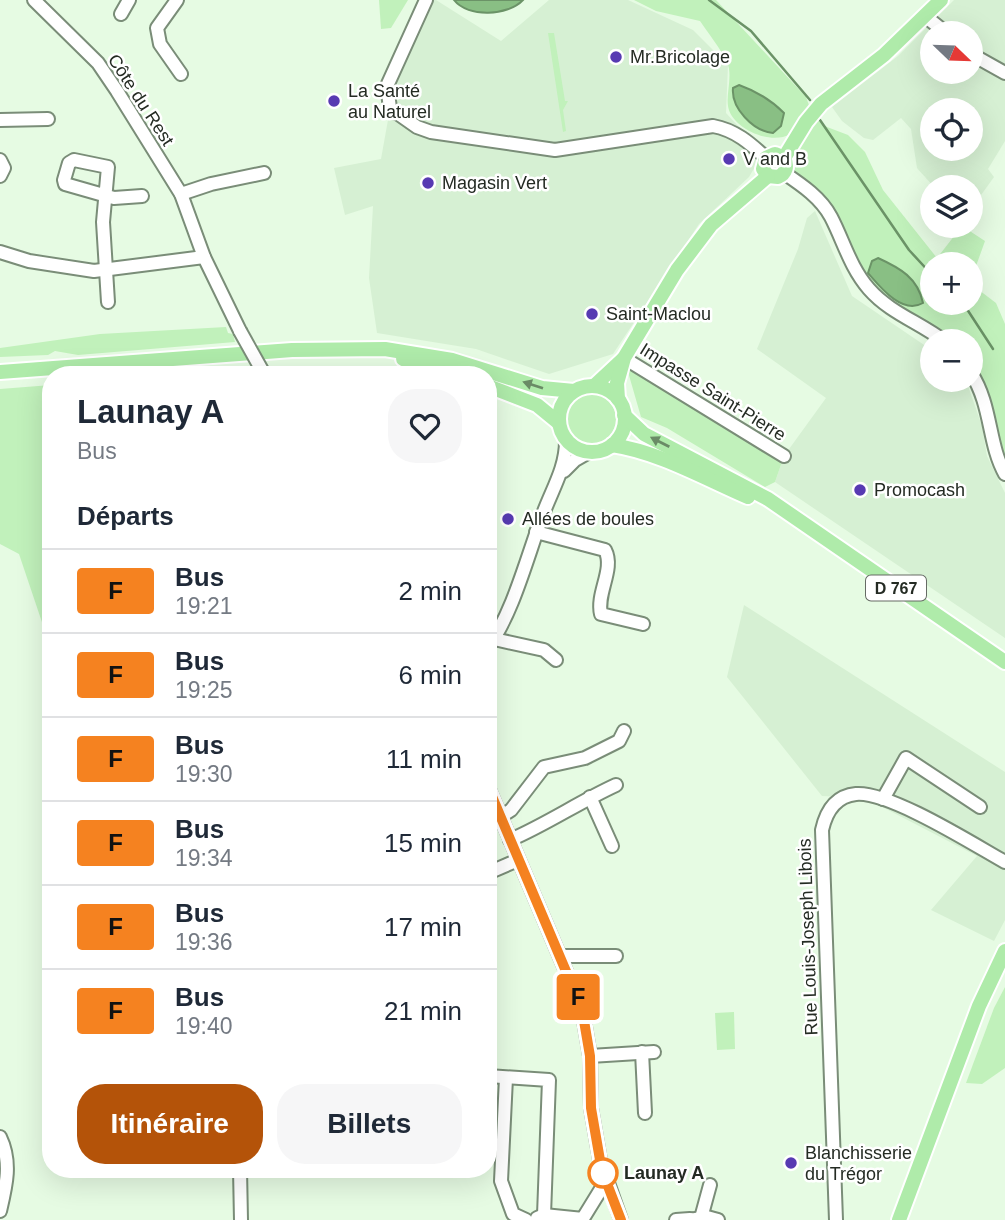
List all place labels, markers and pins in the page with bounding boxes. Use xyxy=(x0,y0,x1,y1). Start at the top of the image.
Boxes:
place label: Mr.Bricolage xyxy=(630,47,730,67)
marker: Mr.Bricolage xyxy=(608,49,624,65)
place label: La Santé au Naturel xyxy=(348,81,431,122)
marker: La Santé au Naturel xyxy=(326,93,342,109)
place label: V and B xyxy=(743,149,807,169)
marker: V and B xyxy=(721,151,737,167)
place label: Magasin Vert xyxy=(442,173,547,193)
marker: Magasin Vert xyxy=(420,175,436,191)
place label: Saint-Maclou xyxy=(606,304,711,324)
marker: Saint-Maclou xyxy=(584,306,600,322)
place label: Promocash xyxy=(874,480,965,500)
marker: Promocash xyxy=(852,482,868,498)
place label: Allées de boules xyxy=(522,509,654,529)
marker: Allées de boules xyxy=(500,511,516,527)
place label: Blanchisserie du Trégor xyxy=(805,1143,912,1184)
marker: Blanchisserie du Trégor xyxy=(783,1155,799,1171)
marker: Launay A xyxy=(588,1158,618,1188)
place label: Launay A xyxy=(624,1163,704,1183)

